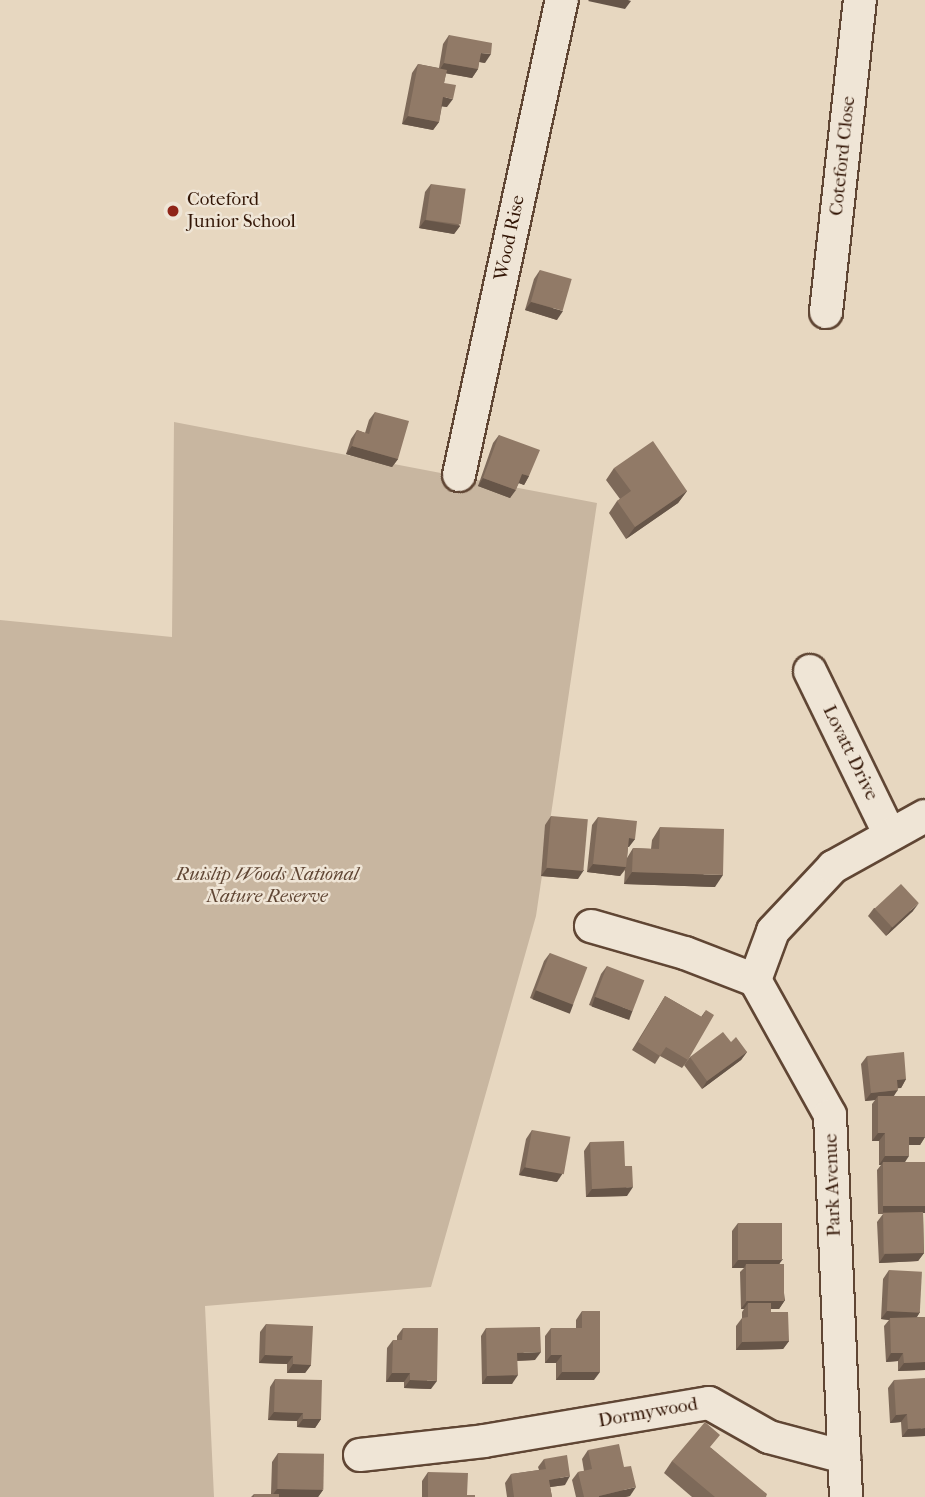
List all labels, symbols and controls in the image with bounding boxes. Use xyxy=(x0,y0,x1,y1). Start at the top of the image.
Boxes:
street label: Coteford Close xyxy=(825,95,861,217)
place label: Coteford Junior School xyxy=(187,189,296,233)
street label: Wood Rise xyxy=(490,193,530,283)
marker: Coteford Junior School xyxy=(165,203,181,219)
street label: Lovatt Drive xyxy=(817,702,883,804)
park label: Ruislip Woods National Nature Reserve xyxy=(176,864,358,908)
street label: Park Avenue xyxy=(820,1133,846,1237)
street label: Dormywood xyxy=(596,1393,700,1433)

